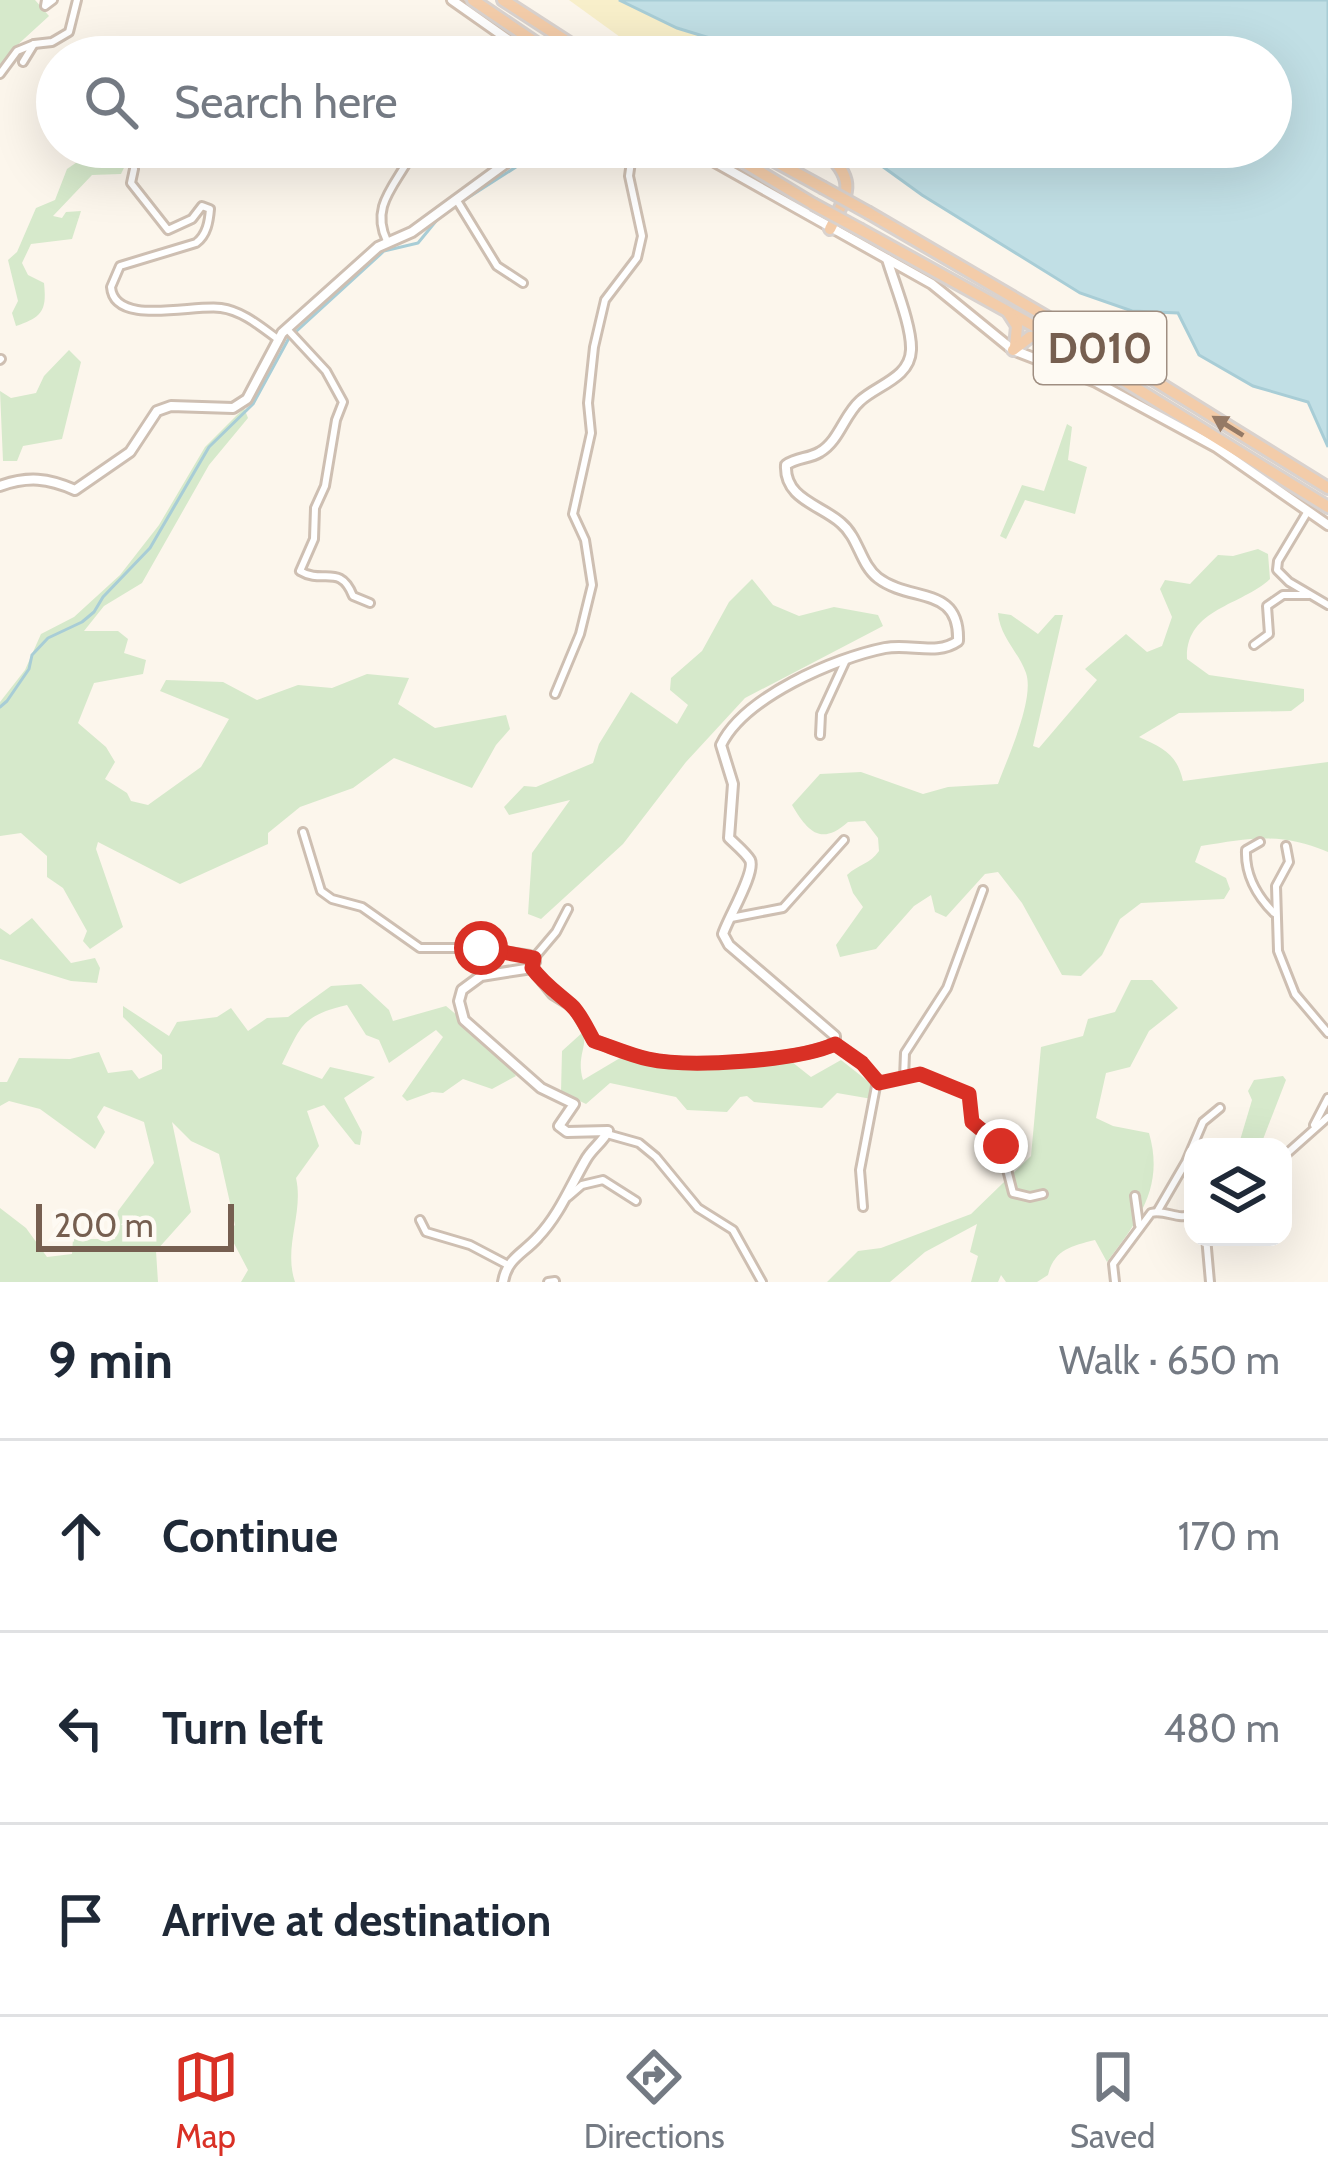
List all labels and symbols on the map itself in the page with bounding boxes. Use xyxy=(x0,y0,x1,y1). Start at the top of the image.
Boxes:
road number: D010 xyxy=(1034,312,1166,384)
one-way arrow xyxy=(1212,416,1245,438)
route start xyxy=(454,921,508,975)
route end xyxy=(974,1119,1028,1173)
scale bar xyxy=(36,1198,234,1251)

